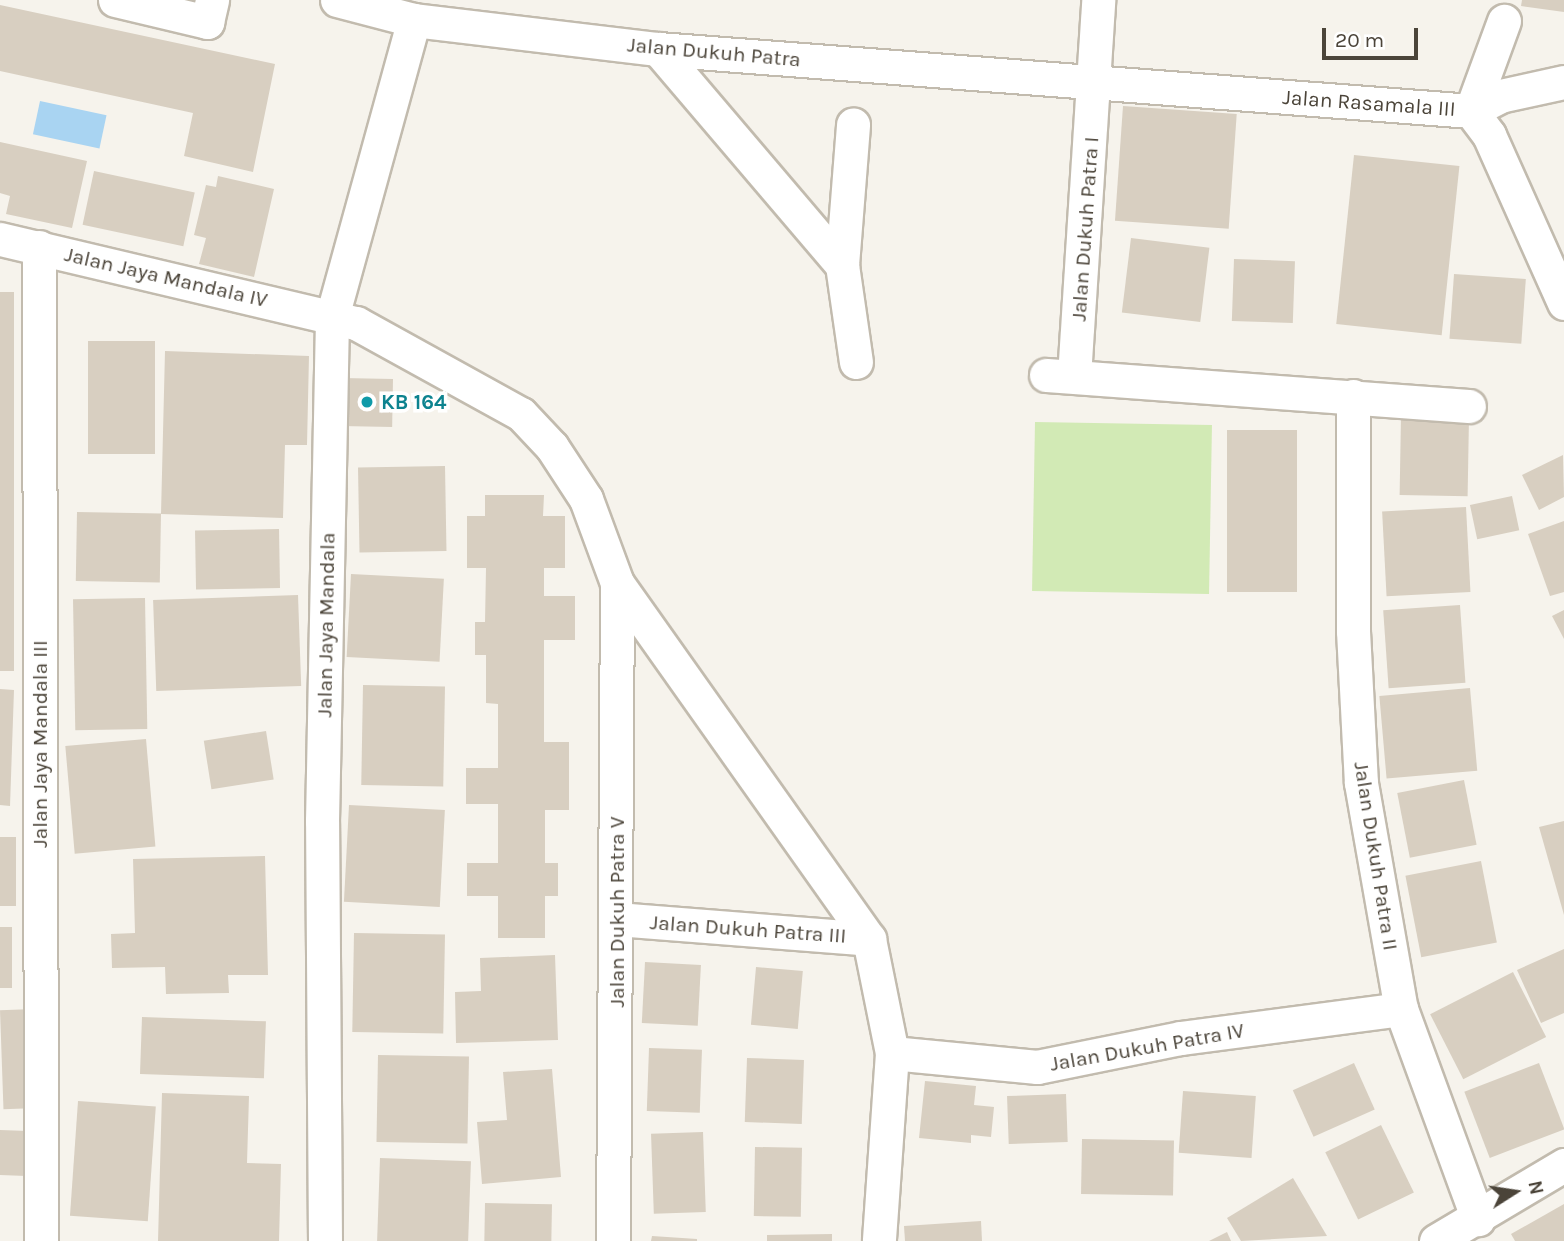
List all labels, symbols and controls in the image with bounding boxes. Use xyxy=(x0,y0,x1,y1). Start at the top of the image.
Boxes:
scale bar xyxy=(1326,14,1422,58)
text: 20 m xyxy=(1335,28,1384,52)
street label: Jalan Dukuh Patra xyxy=(626,32,802,72)
street label: Jalan Rasamala III xyxy=(1282,84,1456,122)
street label: Jalan Dukuh Patra I xyxy=(1066,136,1104,322)
street label: Jalan Jaya Mandala IV xyxy=(62,241,270,313)
place label: KB 164 xyxy=(381,389,446,415)
marker: KB 164 xyxy=(359,394,375,410)
street label: Jalan Jaya Mandala xyxy=(312,532,340,718)
street label: Jalan Jaya Mandala III xyxy=(27,640,53,848)
street label: Jalan Dukuh Patra II xyxy=(1349,760,1403,952)
street label: Jalan Dukuh Patra V xyxy=(604,817,630,1007)
street label: Jalan Dukuh Patra III xyxy=(649,910,847,948)
street label: Jalan Dukuh Patra IV xyxy=(1048,1018,1246,1076)
north arrow xyxy=(1480,1157,1550,1227)
text: N xyxy=(1523,1179,1548,1197)

